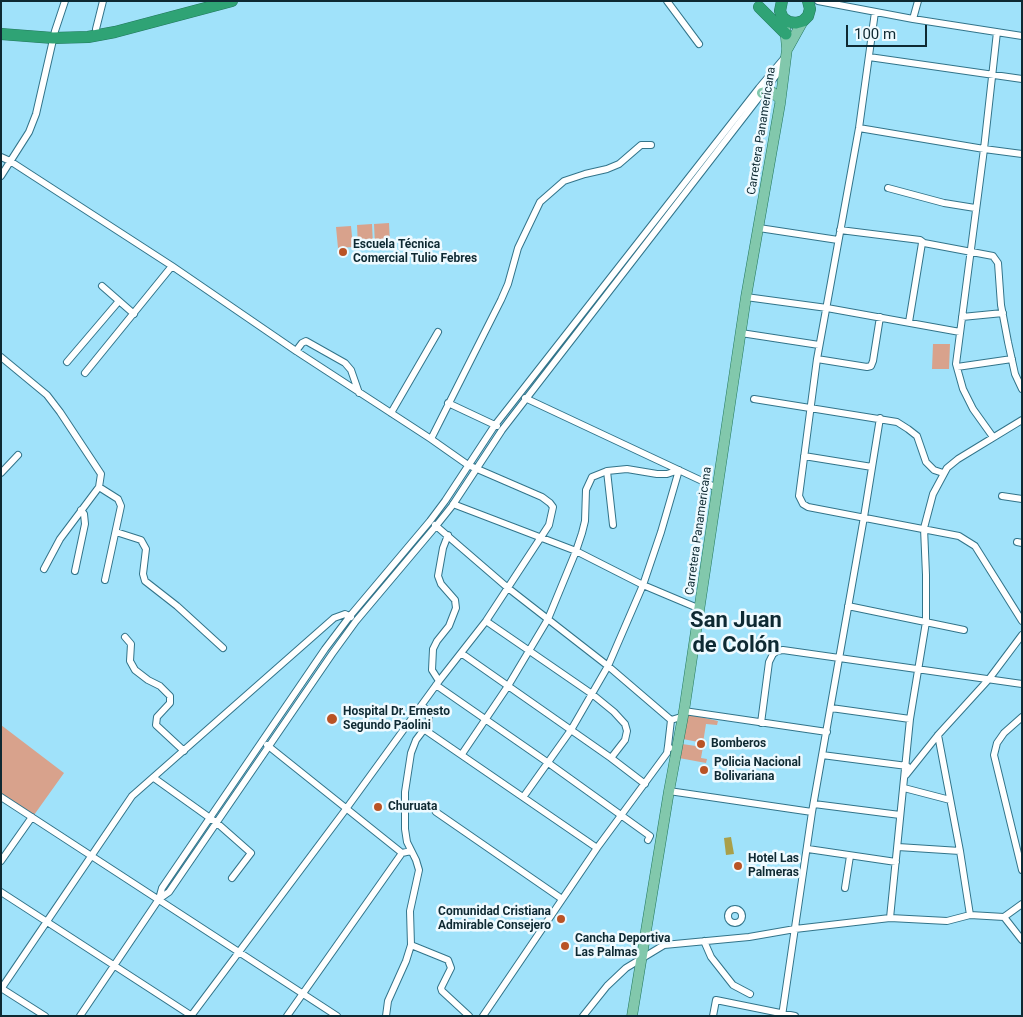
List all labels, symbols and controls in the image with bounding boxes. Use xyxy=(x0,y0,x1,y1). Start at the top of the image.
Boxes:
scale bar xyxy=(848,15,929,47)
text: 100 m xyxy=(854,25,896,43)
street label: Carretera Panamericana xyxy=(745,66,779,196)
place label: Escuela Técnica Comercial Tulio Febres xyxy=(353,238,477,266)
marker: Escuela Técnica Comercial Tulio Febres xyxy=(337,246,349,258)
street label: Carretera Panamericana xyxy=(683,466,715,596)
district label: San Juan de Colón xyxy=(690,608,782,660)
place label: Hospital Dr. Ernesto Segundo Paolini xyxy=(343,705,450,733)
marker: Hospital Dr. Ernesto Segundo Paolini xyxy=(325,712,339,726)
place label: Bomberos xyxy=(711,737,766,751)
marker: Bomberos xyxy=(695,738,707,750)
place label: Policia Nacional Bolivariana xyxy=(714,756,801,784)
marker: Policia Nacional Bolivariana xyxy=(698,764,710,776)
place label: Churuata xyxy=(388,800,437,814)
marker: Churuata xyxy=(372,801,384,813)
place label: Hotel Las Palmeras xyxy=(748,852,799,880)
marker: Hotel Las Palmeras xyxy=(732,860,744,872)
place label: Comunidad Cristiana Admirable Consejero xyxy=(438,905,551,933)
marker: Comunidad Cristiana Admirable Consejero xyxy=(555,913,567,925)
place label: Cancha Deportiva Las Palmas xyxy=(575,932,671,960)
marker: Cancha Deportiva Las Palmas xyxy=(559,940,571,952)

